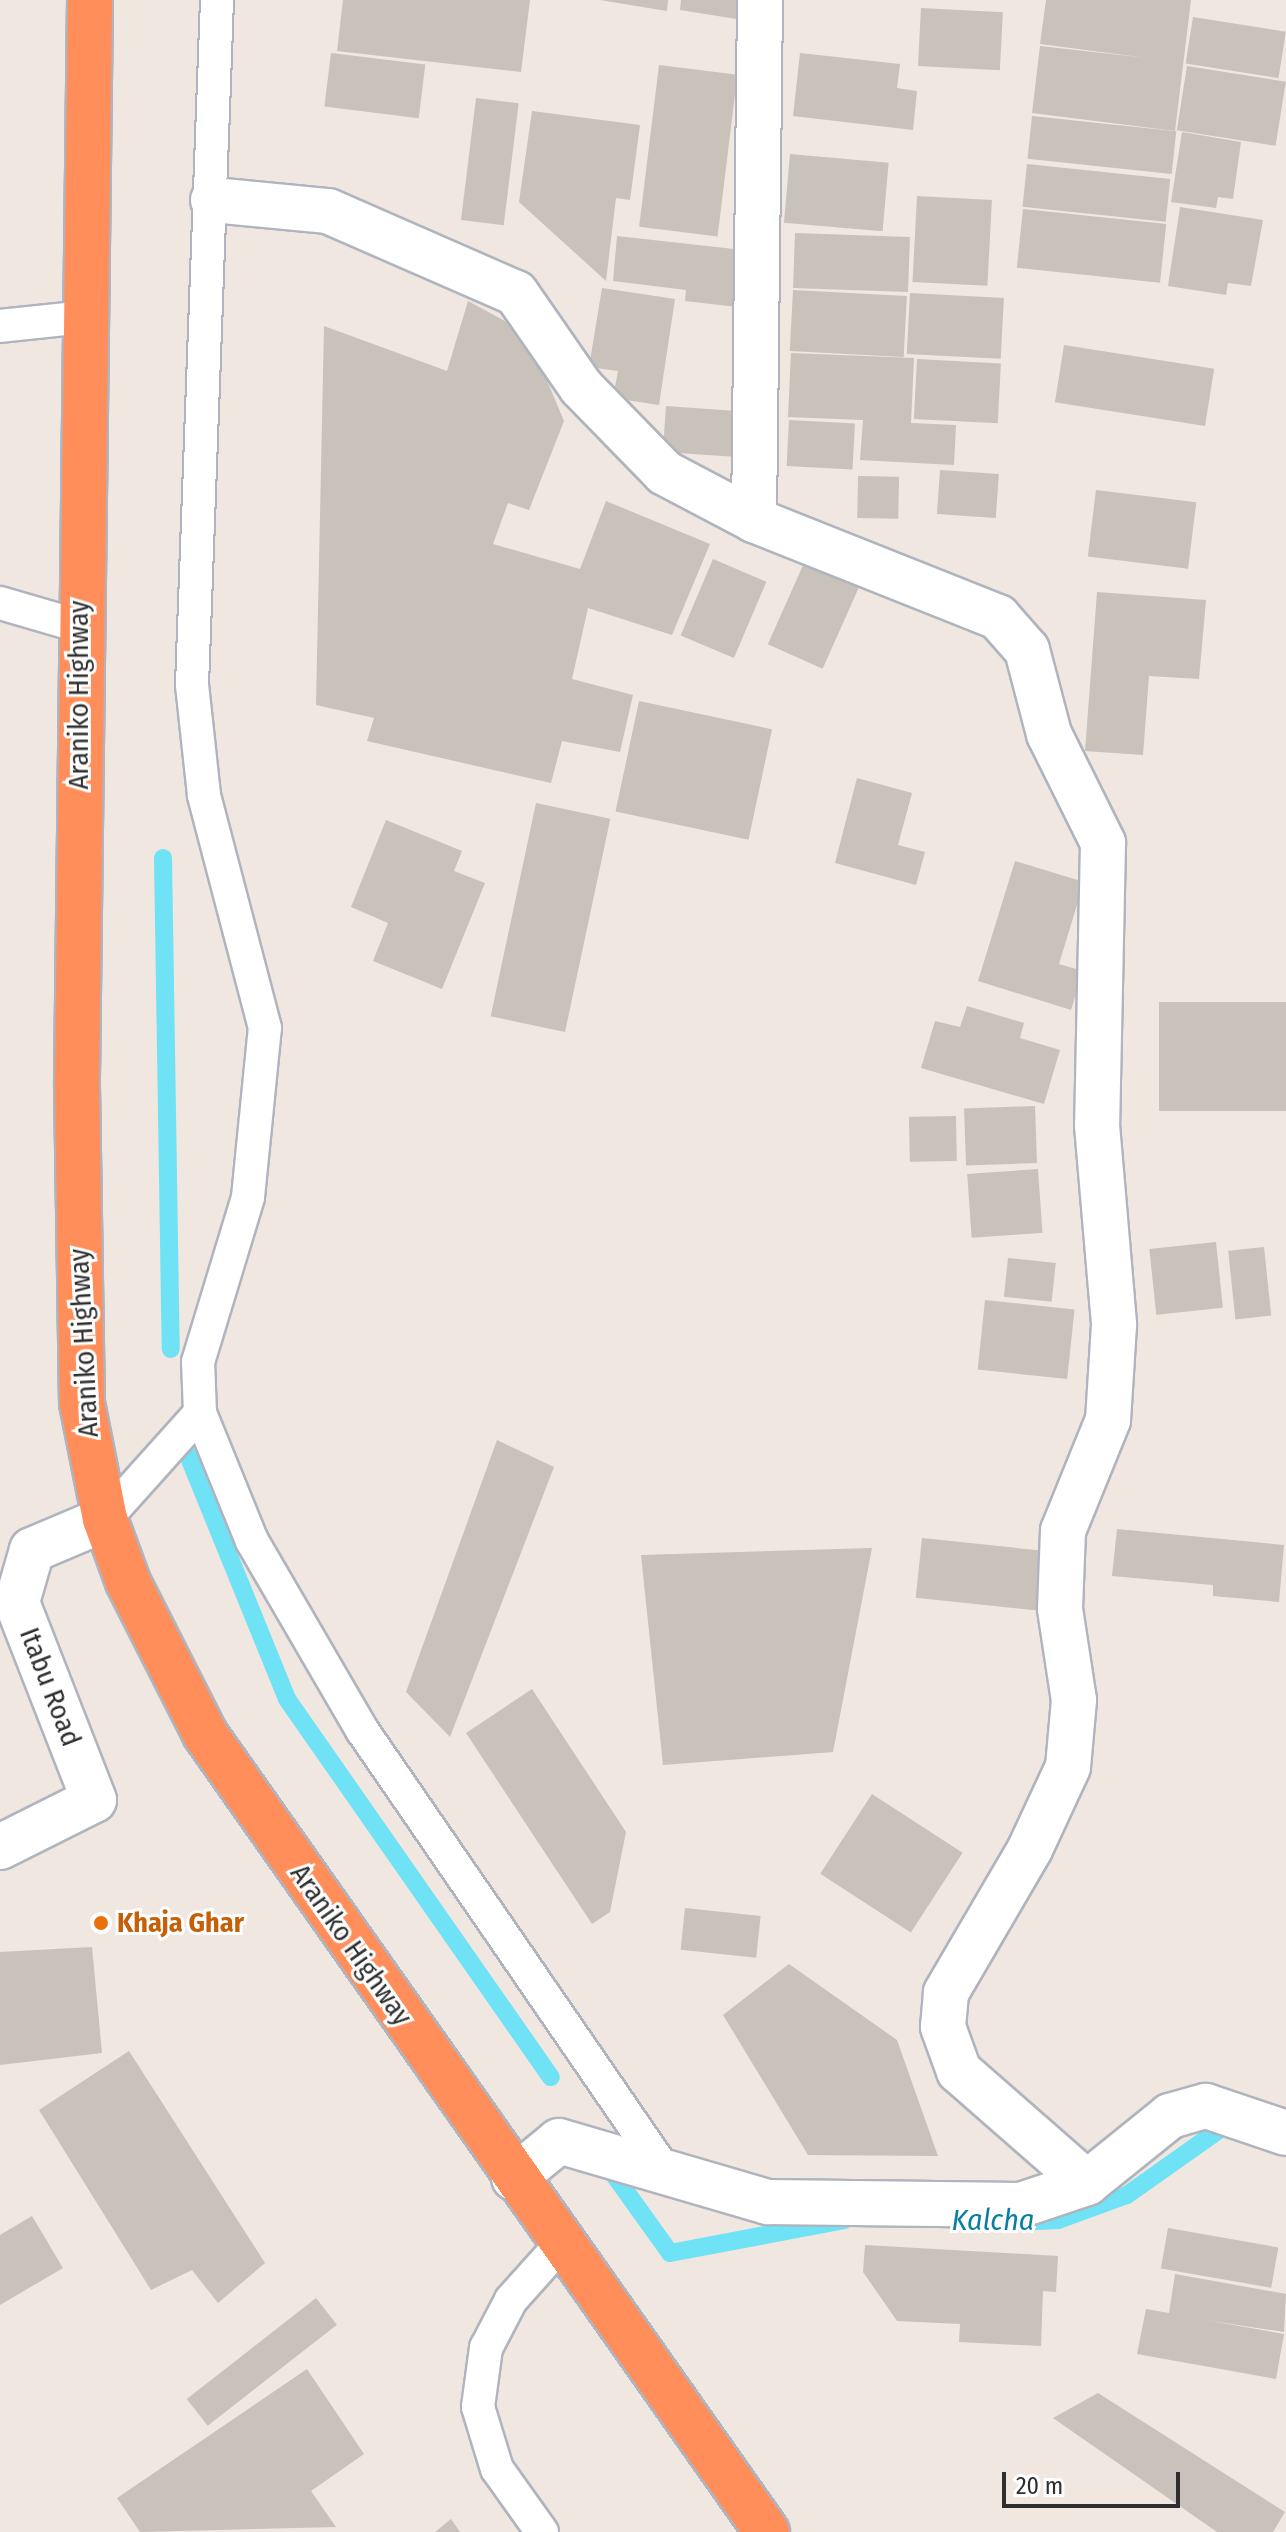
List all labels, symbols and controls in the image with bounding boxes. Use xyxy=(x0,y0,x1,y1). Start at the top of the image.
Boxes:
street label: Araniko Highway xyxy=(62,601,96,789)
street label: Araniko Highway xyxy=(62,1248,106,1438)
street label: Itabu Road xyxy=(12,1623,88,1751)
street label: Araniko Highway xyxy=(283,1858,419,2032)
place label: Khaja Ghar xyxy=(117,1906,244,1940)
marker: Khaja Ghar xyxy=(92,1914,110,1932)
water label: Kalcha xyxy=(952,2202,1034,2238)
scale bar xyxy=(1006,2456,1184,2506)
text: 20 m xyxy=(1016,2472,1063,2500)

